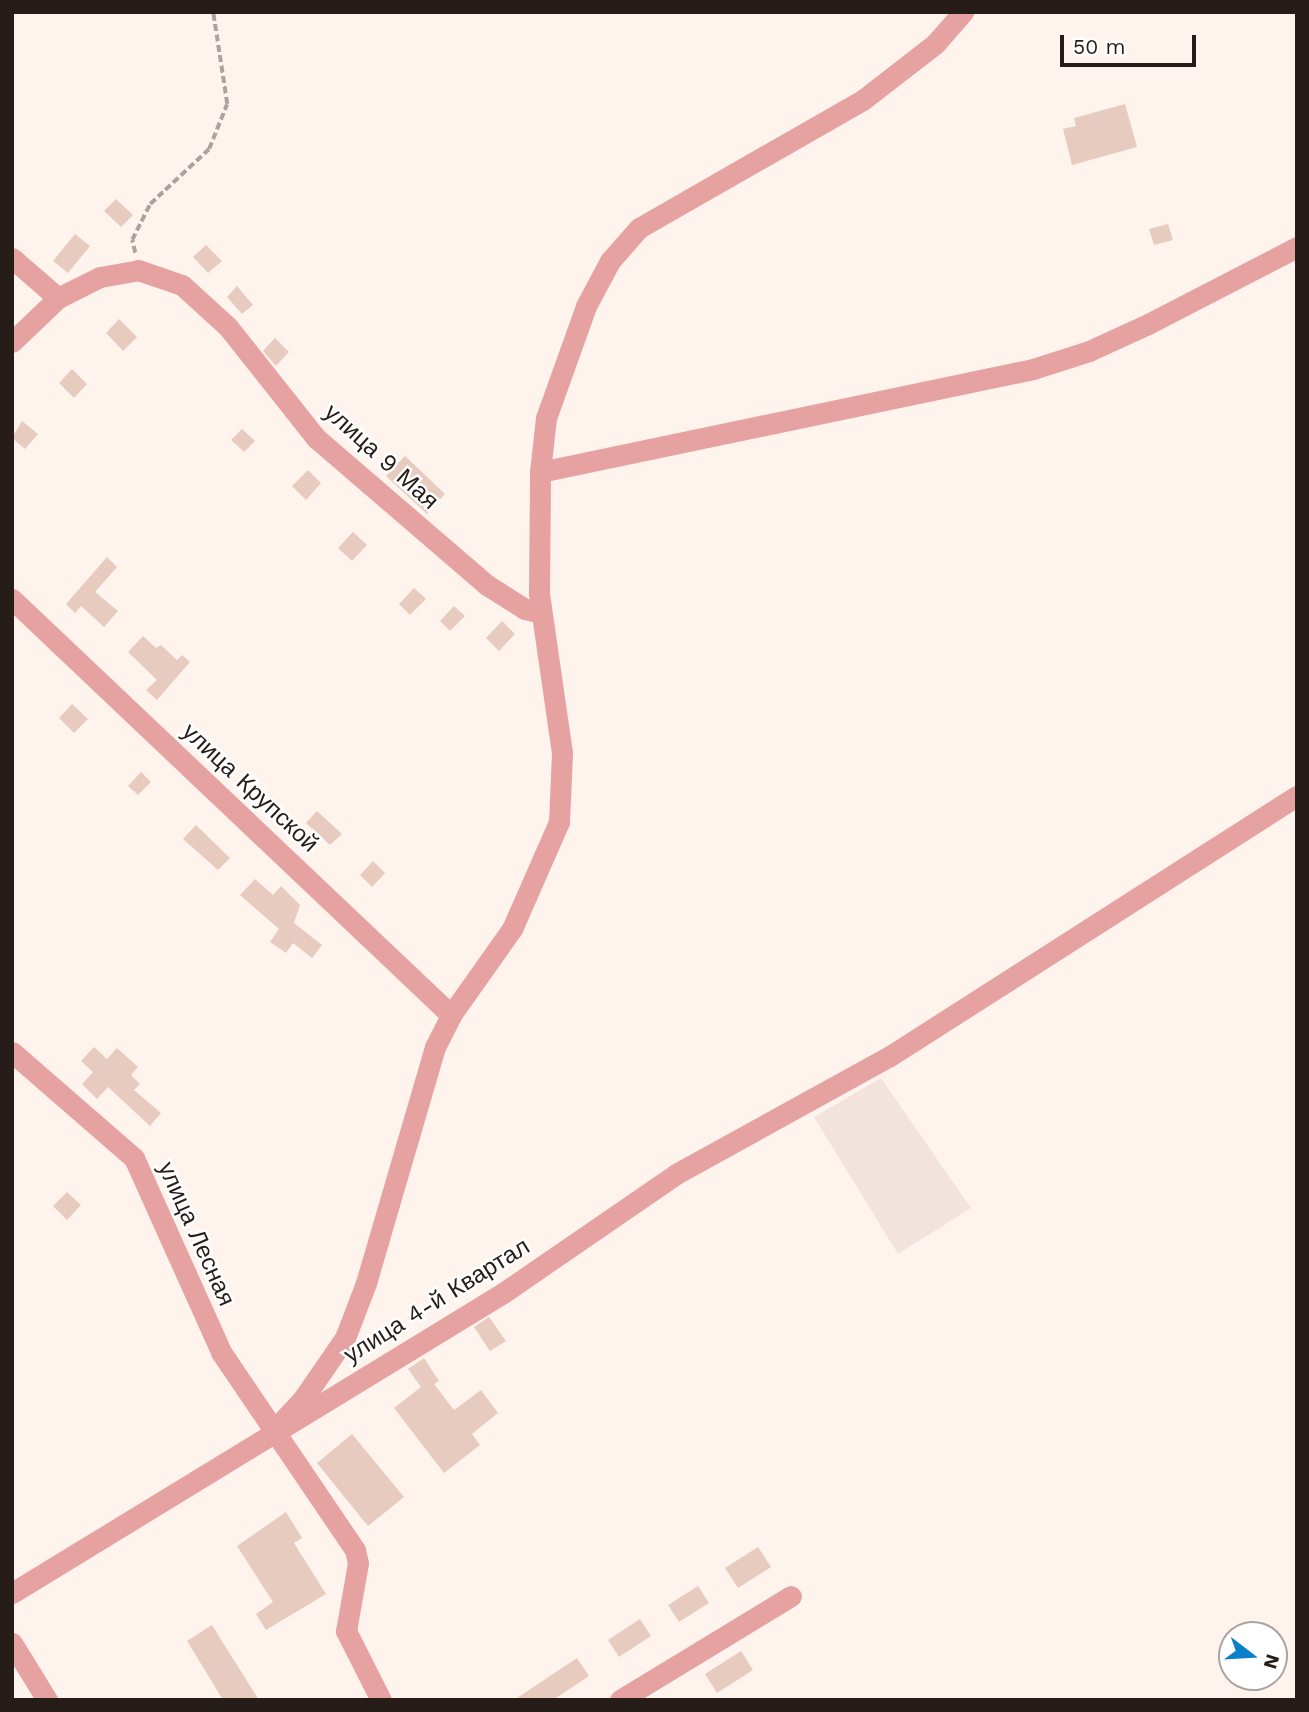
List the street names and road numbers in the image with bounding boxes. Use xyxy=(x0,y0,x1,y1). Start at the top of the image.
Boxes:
street label: улица 9 Мая xyxy=(318,398,444,516)
street label: улица Крупской xyxy=(176,718,324,858)
street label: улица Лесная xyxy=(151,1157,241,1311)
street label: улица 4-й Квартал xyxy=(339,1232,535,1370)

